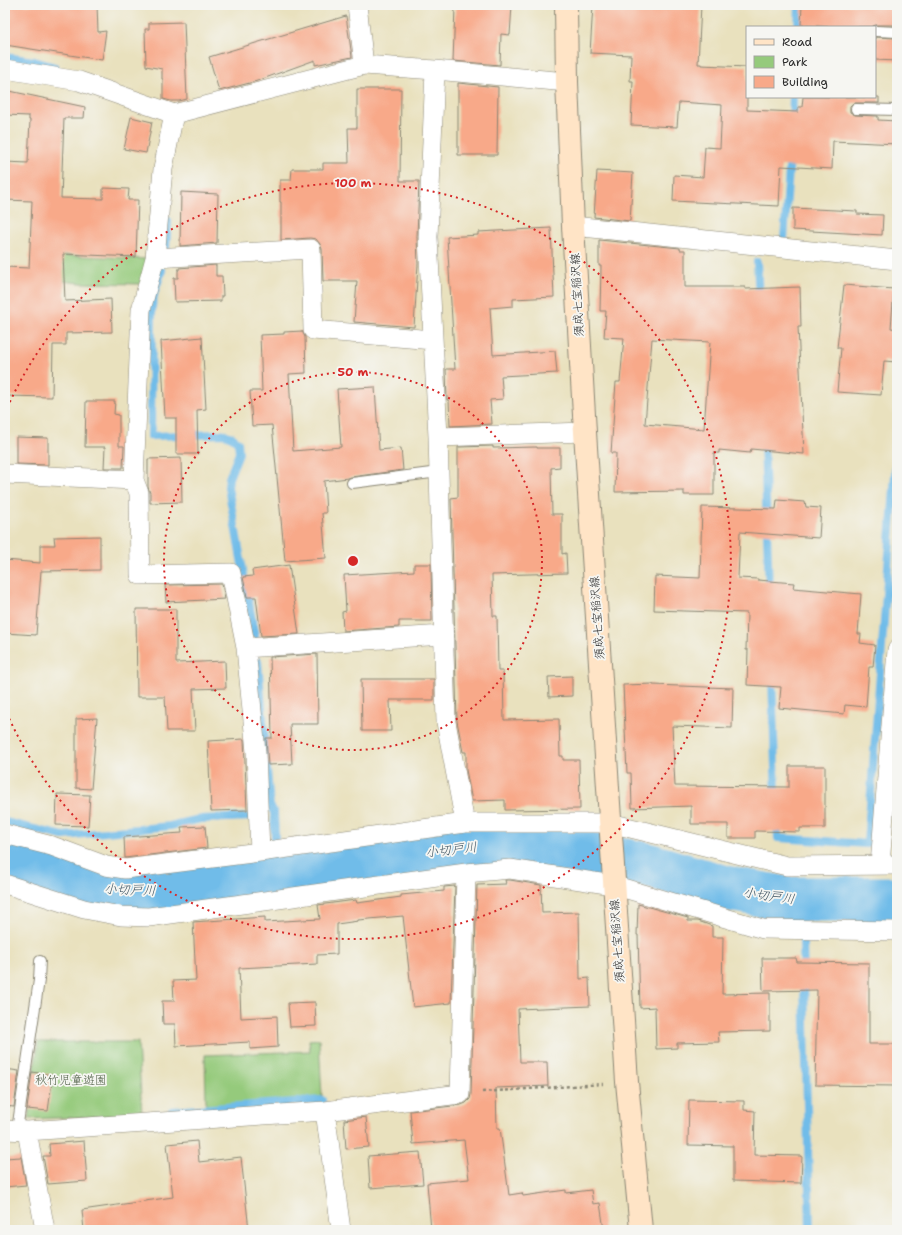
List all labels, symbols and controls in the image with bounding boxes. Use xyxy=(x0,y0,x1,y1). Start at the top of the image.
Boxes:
legend xyxy=(746,26,876,98)
text: Road xyxy=(782,34,813,50)
text: Park xyxy=(782,54,808,70)
text: Building xyxy=(782,74,828,90)
text: 100 m xyxy=(335,175,372,191)
street label: 須成七宝稲沢線 xyxy=(567,253,587,337)
text: 50 m xyxy=(338,364,369,380)
centre of rings xyxy=(346,554,360,568)
street label: 須成七宝稲沢線 xyxy=(586,576,608,660)
water label: 小切戸川 xyxy=(424,838,478,861)
water label: 小切戸川 xyxy=(104,880,156,899)
water label: 小切戸川 xyxy=(742,883,796,908)
street label: 須成七宝稲沢線 xyxy=(606,899,628,983)
park label: 秋竹児童遊園 xyxy=(35,1072,107,1088)

